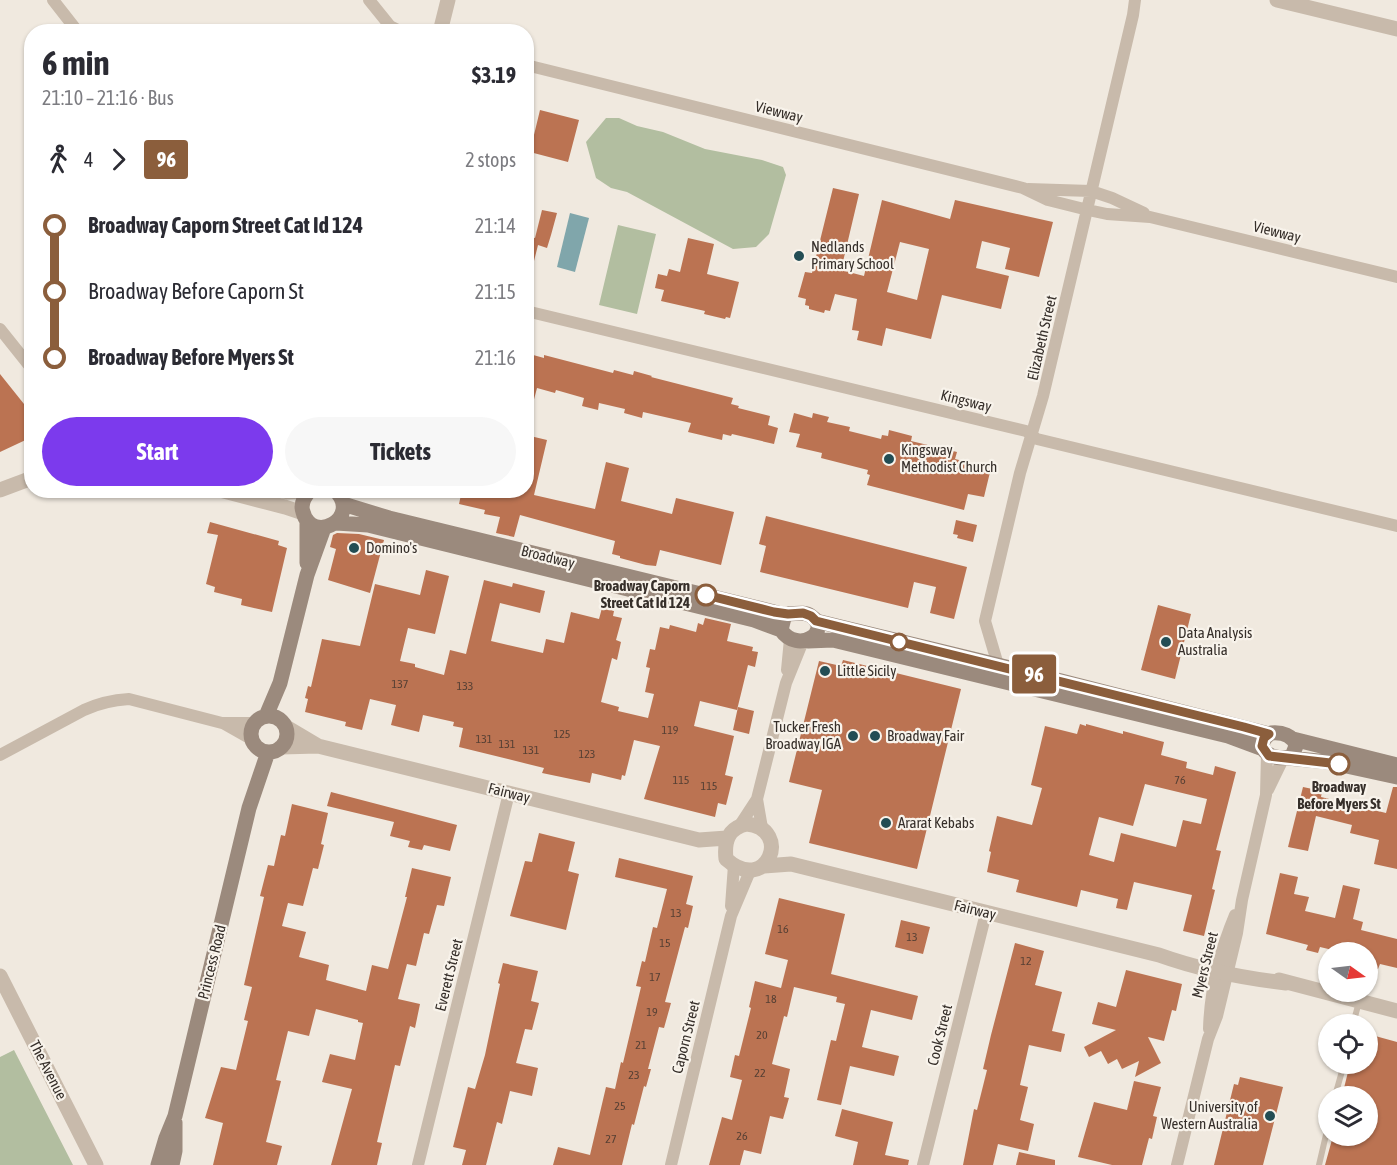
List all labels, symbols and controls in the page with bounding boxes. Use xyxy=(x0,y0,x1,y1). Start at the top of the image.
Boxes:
text: 6 min xyxy=(42,44,109,82)
text: $3.19 xyxy=(472,62,516,88)
text: 21:10 – 21:16 · Bus xyxy=(42,86,174,109)
street label: Viewway xyxy=(754,97,805,126)
icon: walk xyxy=(42,143,75,176)
icon: forward xyxy=(102,143,135,176)
text: 96 xyxy=(156,147,176,171)
text: 4 xyxy=(84,148,93,171)
text: 2 stops xyxy=(465,148,516,171)
text: Broadway Caporn Street Cat Id 124 xyxy=(88,212,363,238)
text: 21:14 xyxy=(475,214,516,237)
street label: Viewway xyxy=(1252,217,1303,246)
place label: Nedlands Primary School xyxy=(811,238,894,272)
marker: Nedlands Primary School xyxy=(792,249,806,263)
text: Broadway Before Caporn St xyxy=(88,278,304,304)
text: 21:15 xyxy=(475,280,516,303)
street label: Elizabeth Street xyxy=(1023,294,1060,382)
text: Broadway Before Myers St xyxy=(88,344,294,370)
text: 21:16 xyxy=(475,346,516,369)
street label: Kingsway xyxy=(939,386,993,415)
button: Start xyxy=(42,417,273,486)
button: Tickets xyxy=(285,417,516,486)
place label: Kingsway Methodist Church xyxy=(901,441,997,475)
marker: Kingsway Methodist Church xyxy=(882,452,896,466)
place label: Domino's xyxy=(366,539,417,556)
marker: Domino's xyxy=(347,541,361,555)
street label: Broadway xyxy=(520,542,577,571)
place label: Broadway Caporn Street Cat Id 124 xyxy=(594,577,690,611)
marker: Broadway Caporn Street Cat Id 124 xyxy=(695,584,717,606)
place label: Data Analysis Australia xyxy=(1178,624,1252,658)
unlabelled marker xyxy=(890,633,908,651)
marker: Data Analysis Australia xyxy=(1159,635,1173,649)
line badge: 96 xyxy=(1007,654,1061,694)
place label: Little Sicily xyxy=(837,662,896,679)
text: 96 xyxy=(1024,662,1044,686)
marker: Little Sicily xyxy=(818,664,832,678)
house number: 137 xyxy=(392,677,409,691)
house number: 133 xyxy=(457,679,473,693)
place label: Tucker Fresh Broadway IGA xyxy=(765,718,842,752)
house number: 119 xyxy=(662,723,679,737)
house number: 125 xyxy=(554,727,570,741)
place label: Broadway Fair xyxy=(887,727,965,744)
marker: Tucker Fresh Broadway IGA xyxy=(846,729,860,743)
marker: Broadway Fair xyxy=(868,729,882,743)
house number: 131 xyxy=(476,732,493,746)
house number: 131 xyxy=(499,737,516,751)
house number: 131 xyxy=(523,743,540,757)
house number: 123 xyxy=(579,747,595,761)
marker: Broadway Before Myers St xyxy=(1328,753,1350,775)
house number: 115 xyxy=(673,773,689,787)
house number: 76 xyxy=(1174,773,1186,787)
place label: Broadway Before Myers St xyxy=(1297,778,1382,812)
street label: Fairway xyxy=(486,779,532,806)
house number: 115 xyxy=(701,779,717,793)
place label: Ararat Kebabs xyxy=(898,814,974,831)
marker: Ararat Kebabs xyxy=(879,816,893,830)
street label: Fairway xyxy=(952,896,998,923)
house number: 13 xyxy=(670,906,682,920)
house number: 16 xyxy=(777,922,789,936)
street label: Princess Road xyxy=(194,923,229,1001)
house number: 13 xyxy=(906,930,918,944)
street label: Myers Street xyxy=(1188,930,1221,1000)
house number: 15 xyxy=(659,936,671,950)
street label: Everett Street xyxy=(431,937,466,1013)
north arrow xyxy=(1318,942,1378,1002)
map controls xyxy=(1318,942,1378,1146)
house number: 12 xyxy=(1020,954,1032,968)
house number: 17 xyxy=(649,970,661,984)
house number: 18 xyxy=(765,992,777,1006)
street label: Caporn Street xyxy=(668,999,703,1075)
street label: Cook Street xyxy=(924,1003,955,1067)
house number: 19 xyxy=(646,1005,658,1019)
button: locate xyxy=(1318,1014,1378,1074)
house number: 20 xyxy=(756,1028,768,1042)
street label: The Avenue xyxy=(26,1037,71,1102)
house number: 21 xyxy=(635,1038,647,1052)
house number: 22 xyxy=(754,1066,766,1080)
house number: 23 xyxy=(628,1068,640,1082)
button: layers xyxy=(1318,1086,1378,1146)
place label: University of Western Australia xyxy=(1161,1098,1258,1132)
house number: 25 xyxy=(614,1099,626,1113)
marker: University of Western Australia xyxy=(1263,1109,1277,1123)
house number: 26 xyxy=(736,1129,748,1143)
house number: 27 xyxy=(605,1132,617,1146)

